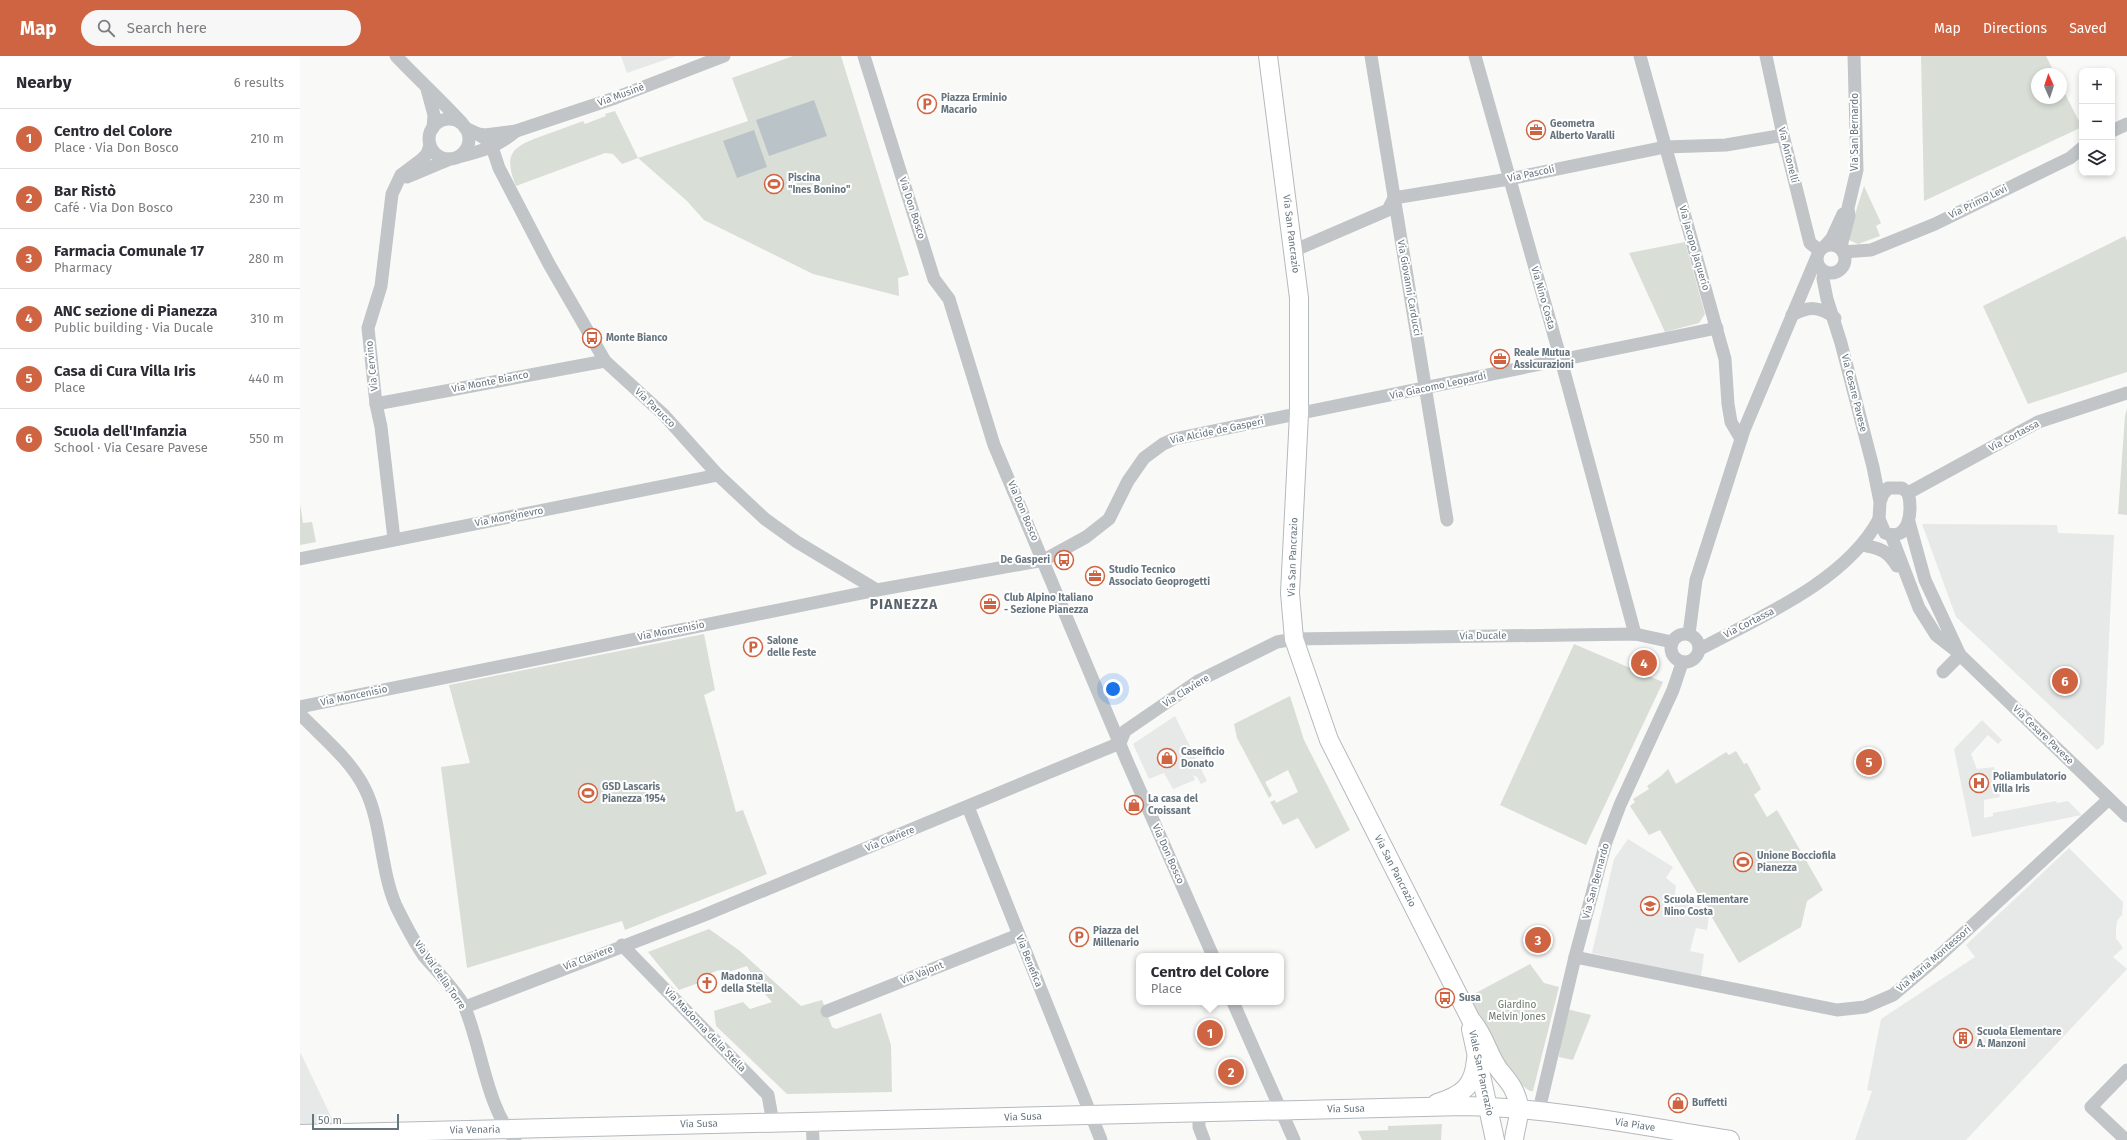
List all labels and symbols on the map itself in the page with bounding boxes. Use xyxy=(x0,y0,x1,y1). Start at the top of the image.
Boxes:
north arrow xyxy=(2031,68,2067,104)
street label: Via Musinè xyxy=(596,81,646,109)
place label: Piazza Erminio Macario xyxy=(941,92,1007,116)
parking icon: Piazza Erminio Macario xyxy=(916,93,938,115)
street label: Via San Bernardo xyxy=(1849,93,1861,171)
place label: Geometra Alberto Varalli xyxy=(1549,118,1615,142)
office icon: Geometra Alberto Varalli xyxy=(1525,119,1547,141)
street label: Via Antonelli xyxy=(1775,126,1801,184)
street label: Via Pascoli xyxy=(1506,163,1556,185)
place label: Piscina "Ines Bonino" xyxy=(788,172,850,196)
sports icon: Piscina "Ines Bonino" xyxy=(763,173,785,195)
street label: Via Don Bosco xyxy=(896,176,928,241)
street label: Via Primo Levi xyxy=(1947,183,2009,221)
street label: Via San Pancrazio xyxy=(1280,194,1302,274)
street label: Via Jacopo Jaquerio xyxy=(1676,204,1712,292)
street label: Via Giovanni Carducci xyxy=(1395,239,1423,337)
street label: Via Nino Costa xyxy=(1528,265,1558,331)
bus stop icon: Monte Bianco xyxy=(581,327,603,349)
place label: Monte Bianco xyxy=(606,332,668,344)
street label: Via Cervino xyxy=(363,340,381,392)
place label: Reale Mutua Assicurazioni xyxy=(1513,347,1574,371)
office icon: Reale Mutua Assicurazioni xyxy=(1489,348,1511,370)
street label: Via Cesare Pavese xyxy=(1839,353,1869,433)
street label: Via Monte Bianco xyxy=(451,369,530,395)
street label: Via Giacomo Leopardi xyxy=(1389,370,1487,402)
street label: Via Parucco xyxy=(632,386,678,430)
street label: Via Alcide de Gasperi xyxy=(1169,415,1265,447)
street label: Via Cortassa xyxy=(1987,418,2041,454)
street label: Via Don Bosco xyxy=(1005,479,1041,543)
street label: Via Monginevro xyxy=(474,504,544,530)
street label: Via San Pancrazio xyxy=(1286,517,1300,597)
bus stop icon: De Gasperi xyxy=(1053,549,1075,571)
place label: De Gasperi xyxy=(1001,554,1050,566)
place label: Studio Tecnico Associato Geoprogetti xyxy=(1108,564,1210,588)
office icon: Studio Tecnico Associato Geoprogetti xyxy=(1084,565,1106,587)
place label: Club Alpino Italiano - Sezione Pianezza xyxy=(1004,592,1093,616)
office icon: Club Alpino Italiano - Sezione Pianezza xyxy=(979,593,1001,615)
district label: PIANEZZA xyxy=(870,596,938,613)
street label: Via Cortassa xyxy=(1722,605,1776,641)
street label: Via Moncenisio xyxy=(636,619,706,643)
street label: Via Ducale xyxy=(1459,630,1507,642)
place label: Salone delle Feste xyxy=(767,635,817,659)
parking icon: Salone delle Feste xyxy=(742,636,764,658)
pin: 4 xyxy=(1631,648,1657,678)
pin: 6 xyxy=(2052,666,2078,696)
street label: Via Claviere xyxy=(1161,672,1211,710)
your location xyxy=(1103,679,1123,699)
street label: Via Moncenisio xyxy=(319,683,389,709)
street label: Via Cesare Pavese xyxy=(2010,703,2076,767)
place label: Caseificio Donato xyxy=(1181,746,1225,770)
shop icon: Caseificio Donato xyxy=(1156,747,1178,769)
pin: 5 xyxy=(1856,747,1882,777)
place label: Poliambulatorio Villa Iris xyxy=(1992,771,2067,795)
hospital icon: Poliambulatorio Villa Iris xyxy=(1968,772,1990,794)
place label: GSD Lascaris Pianezza 1954 xyxy=(602,781,666,805)
sports icon: GSD Lascaris Pianezza 1954 xyxy=(577,782,599,804)
place label: La casa del Croissant xyxy=(1148,793,1198,817)
shop icon: La casa del Croissant xyxy=(1123,794,1145,816)
street label: Via Don Bosco xyxy=(1149,822,1187,886)
street label: Via Claviere xyxy=(863,824,917,854)
street label: Via San Pancrazio xyxy=(1372,833,1418,909)
street label: Via San Bernardo xyxy=(1580,842,1612,920)
place label: Unione Bocciofila Pianezza xyxy=(1757,850,1837,874)
sports icon: Unione Bocciofila Pianezza xyxy=(1732,851,1754,873)
place label: Scuola Elementare Nino Costa xyxy=(1664,894,1749,918)
school or university icon: Scuola Elementare Nino Costa xyxy=(1639,895,1661,917)
street label: Via Maria Montessori xyxy=(1894,923,1974,995)
place label: Piazza del Millenario xyxy=(1093,925,1139,949)
pin: 3 xyxy=(1525,925,1551,955)
parking icon: Piazza del Millenario xyxy=(1068,926,1090,948)
street label: Via Benefica xyxy=(1013,933,1045,989)
street label: Via Val della Torre xyxy=(412,938,468,1012)
street label: Via Claviere xyxy=(561,943,615,973)
street label: Via Vajont xyxy=(899,959,946,987)
place label: Madonna della Stella xyxy=(721,971,773,995)
church icon: Madonna della Stella xyxy=(696,972,718,994)
street label: Via Madonna della Stella xyxy=(662,985,748,1075)
bus stop icon: Susa xyxy=(1434,987,1456,1009)
place label: Susa xyxy=(1459,992,1481,1004)
park label: Giardino Melvin Jones xyxy=(1488,999,1546,1023)
pin: 1 xyxy=(1197,1018,1223,1048)
place label: Scuola Elementare A. Manzoni xyxy=(1976,1026,2062,1050)
building icon: Scuola Elementare A. Manzoni xyxy=(1952,1027,1974,1049)
street label: Viale San Pancrazio xyxy=(1466,1029,1496,1117)
pin: 2 xyxy=(1218,1057,1244,1087)
shop icon: Buffetti xyxy=(1667,1092,1689,1114)
place label: Buffetti xyxy=(1692,1097,1727,1109)
street label: Via Susa xyxy=(1327,1103,1365,1115)
street label: Via Susa xyxy=(1004,1110,1042,1124)
scale bar xyxy=(312,1112,399,1131)
street label: Via Piave xyxy=(1614,1116,1656,1134)
street label: Via Susa xyxy=(680,1118,718,1130)
street label: Via Venaria xyxy=(450,1124,500,1136)

